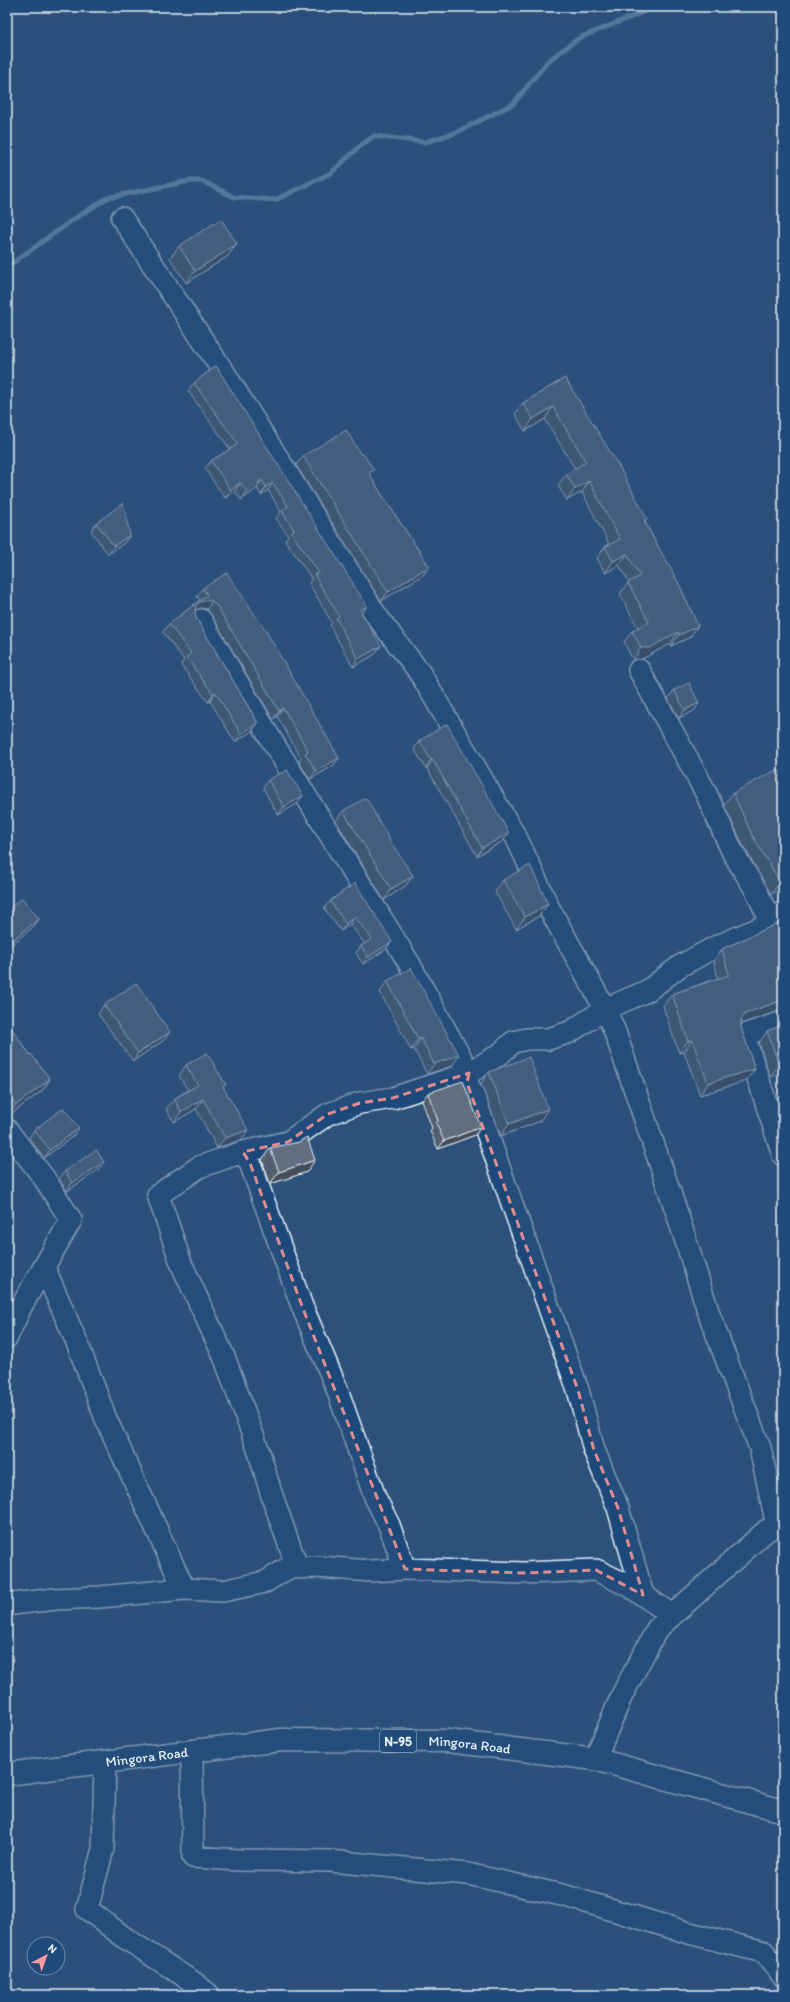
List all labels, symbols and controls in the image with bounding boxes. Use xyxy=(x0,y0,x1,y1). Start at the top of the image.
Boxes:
road number: N-95 xyxy=(380,1730,416,1752)
street label: Mingora Road xyxy=(428,1733,512,1758)
street label: Mingora Road xyxy=(105,1744,189,1771)
north arrow xyxy=(26,1936,66,1976)
text: N xyxy=(45,1941,59,1956)

